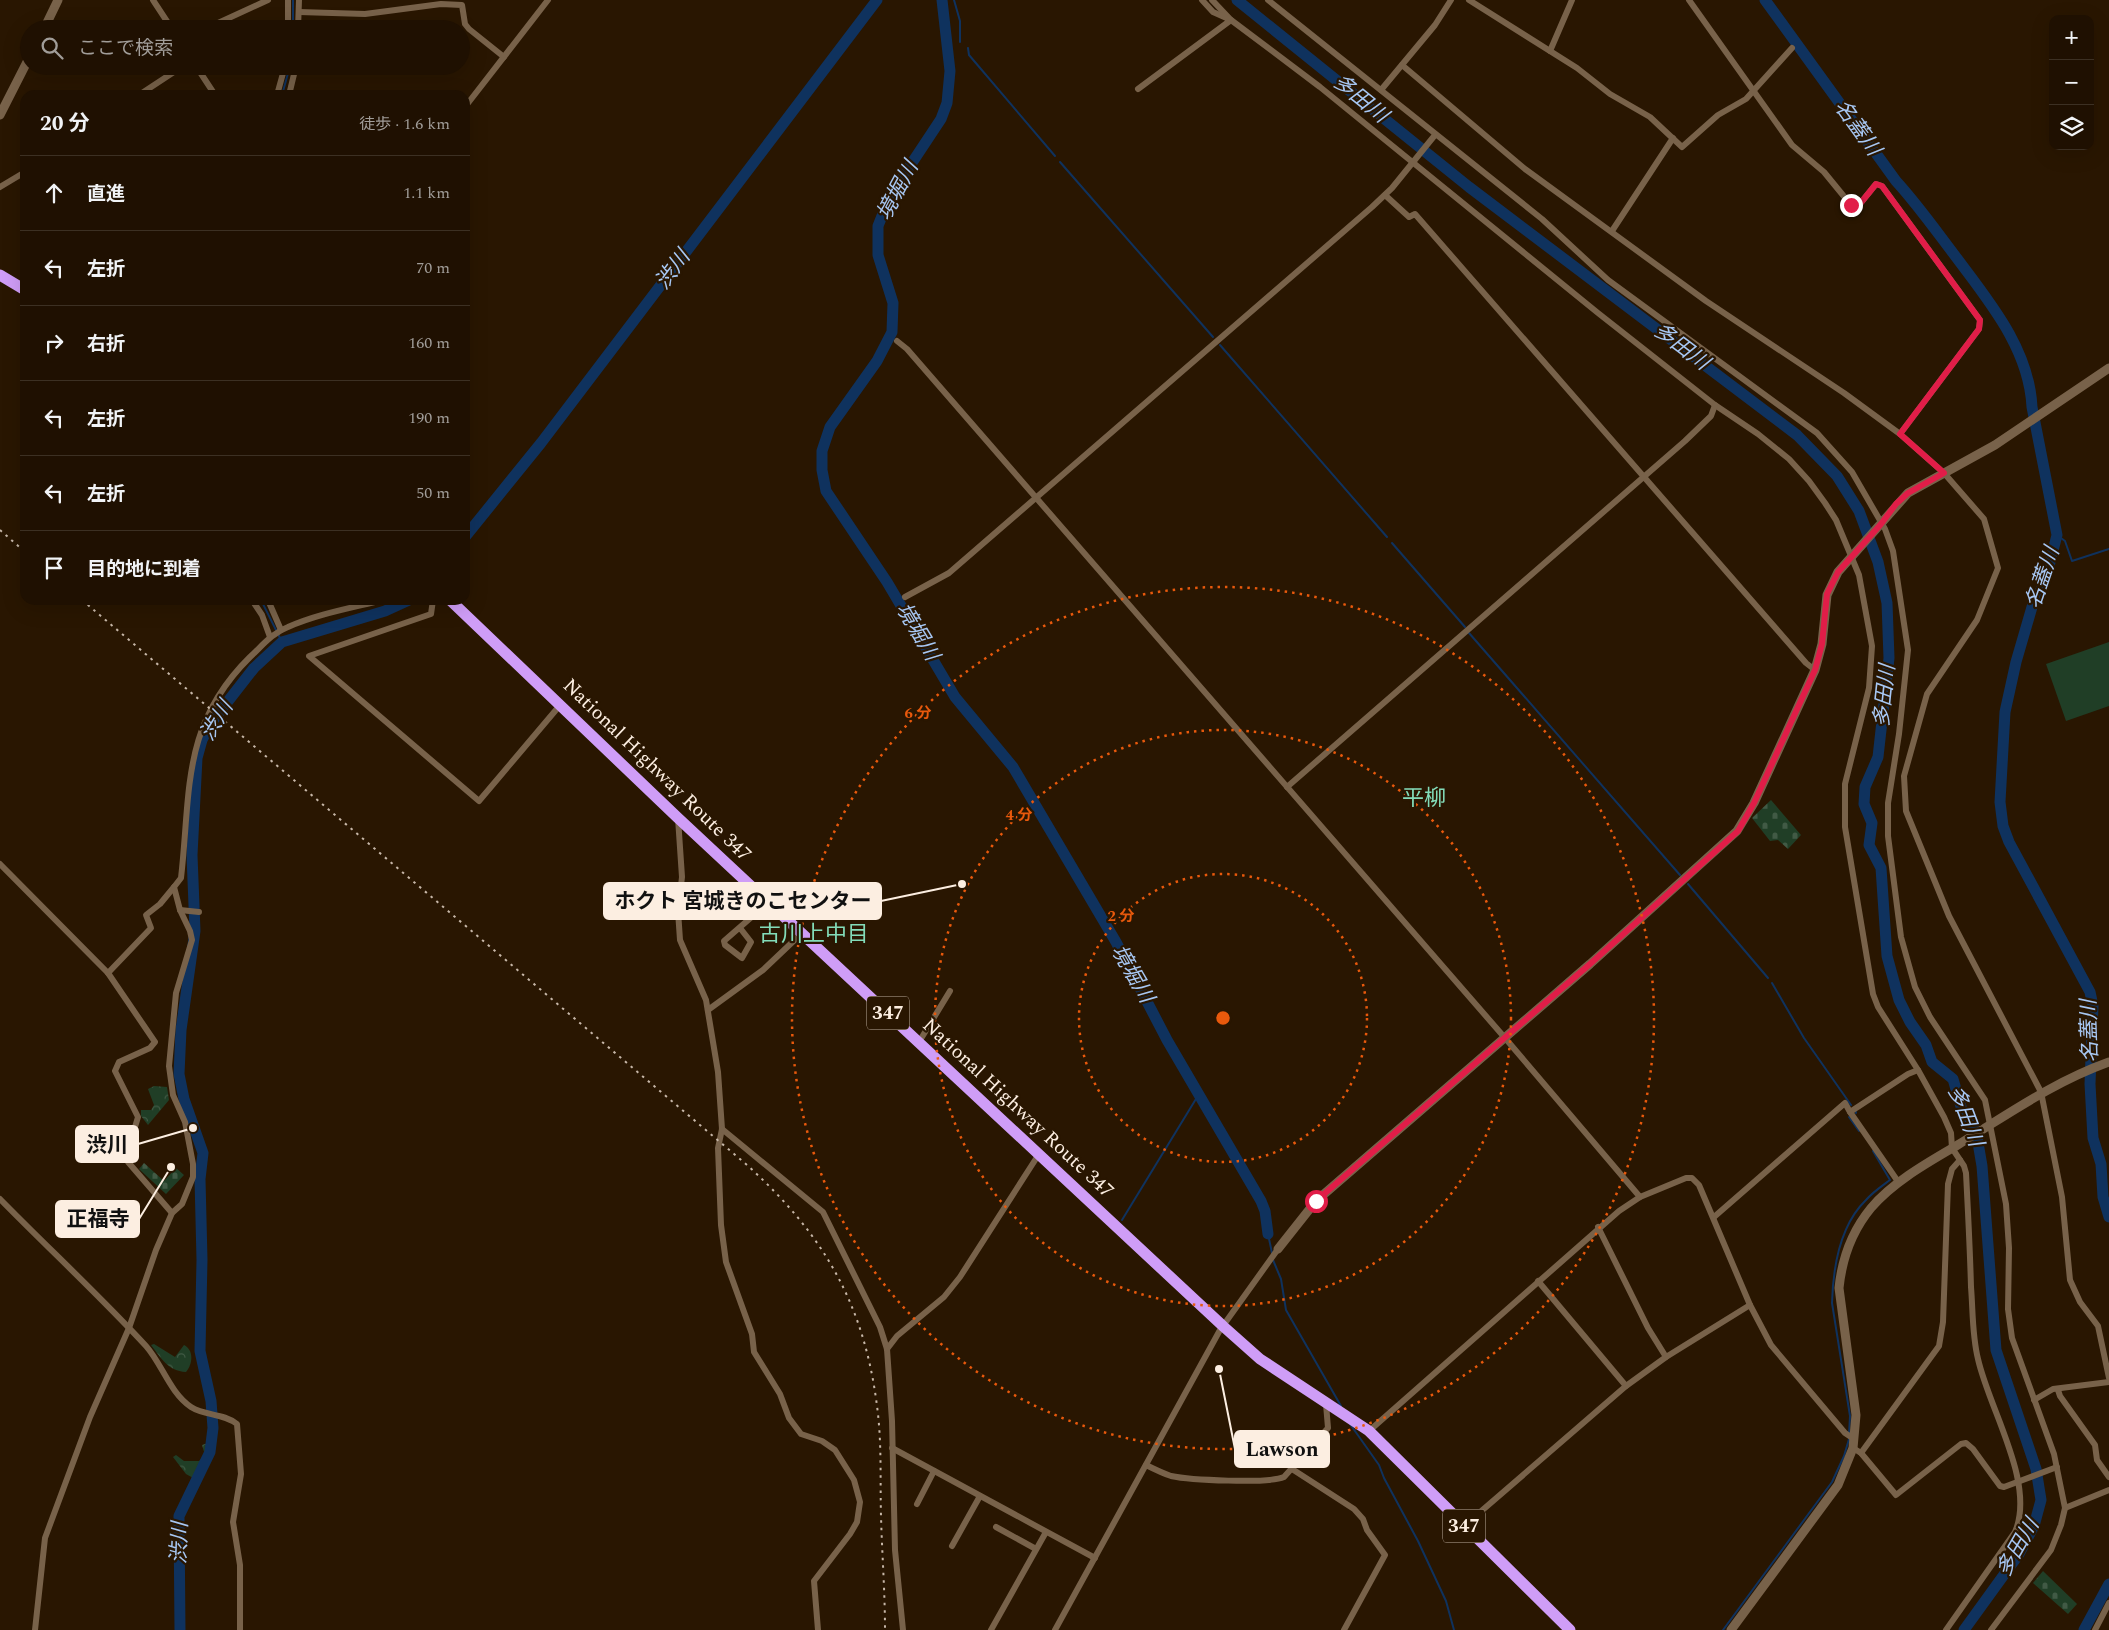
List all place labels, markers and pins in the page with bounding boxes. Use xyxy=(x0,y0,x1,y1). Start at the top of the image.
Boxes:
callout: ホクト 宮城きのこセンター xyxy=(604,883,881,919)
centre of rings xyxy=(1214,1009,1232,1027)
callout: 渋川 xyxy=(76,1126,138,1162)
callout: 正福寺 xyxy=(56,1201,139,1237)
callout: Lawson xyxy=(1235,1431,1329,1467)

